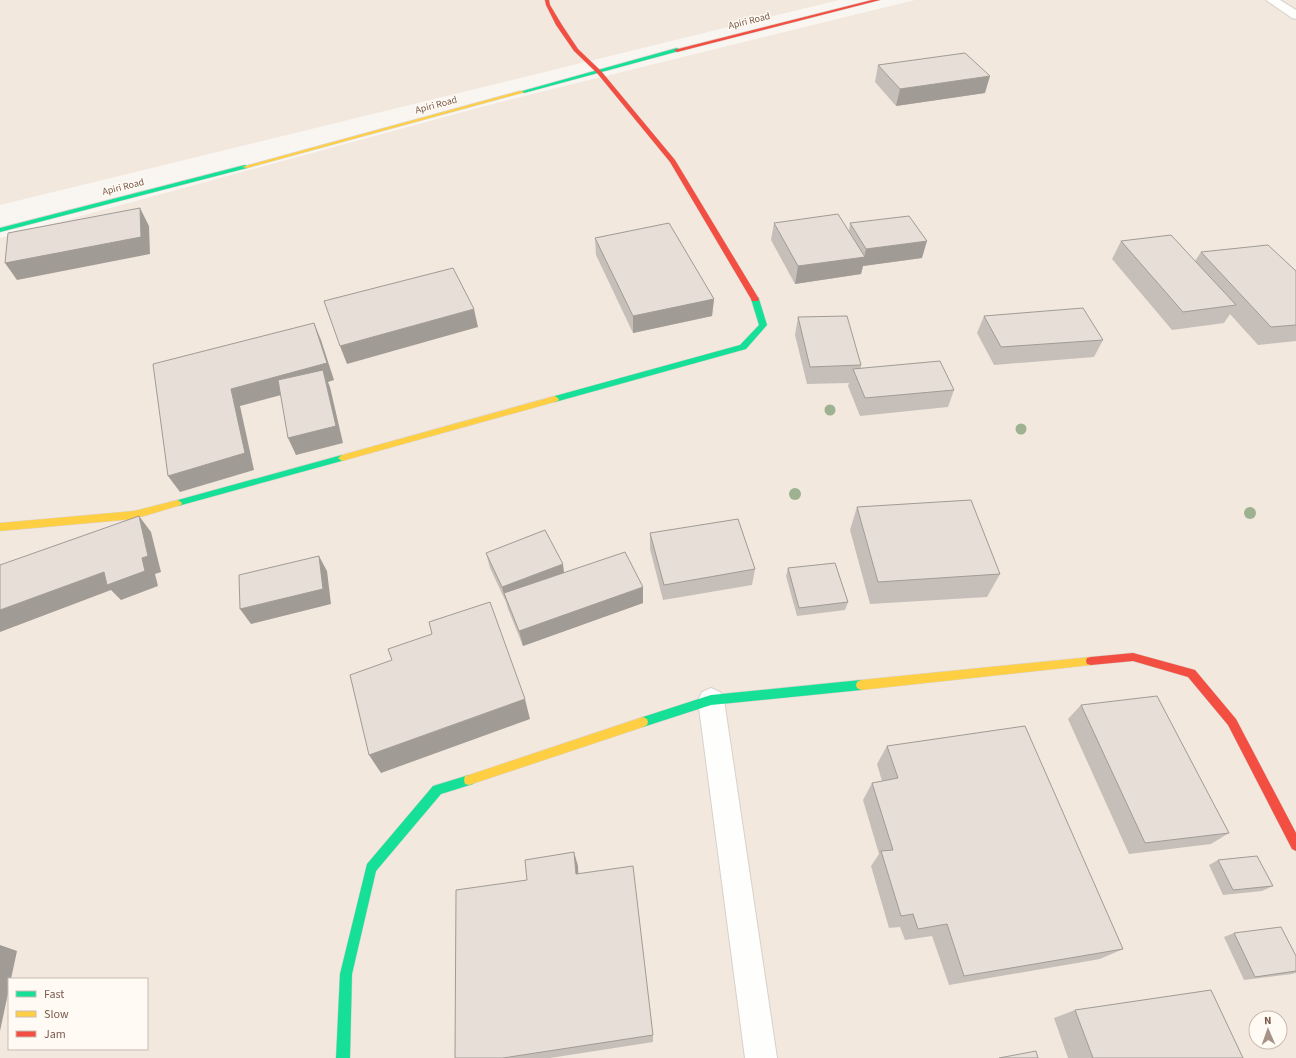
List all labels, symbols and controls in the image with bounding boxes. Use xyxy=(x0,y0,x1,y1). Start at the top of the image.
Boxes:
street label: Apiri Road xyxy=(727,9,772,33)
street label: Apiri Road xyxy=(414,93,459,117)
street label: Apiri Road xyxy=(101,175,146,199)
legend xyxy=(8,978,148,1050)
text: Fast xyxy=(44,986,64,1003)
text: Slow xyxy=(44,1006,69,1023)
north arrow xyxy=(1248,1010,1288,1050)
text: N xyxy=(1264,1013,1272,1028)
text: Jam xyxy=(44,1026,66,1043)

